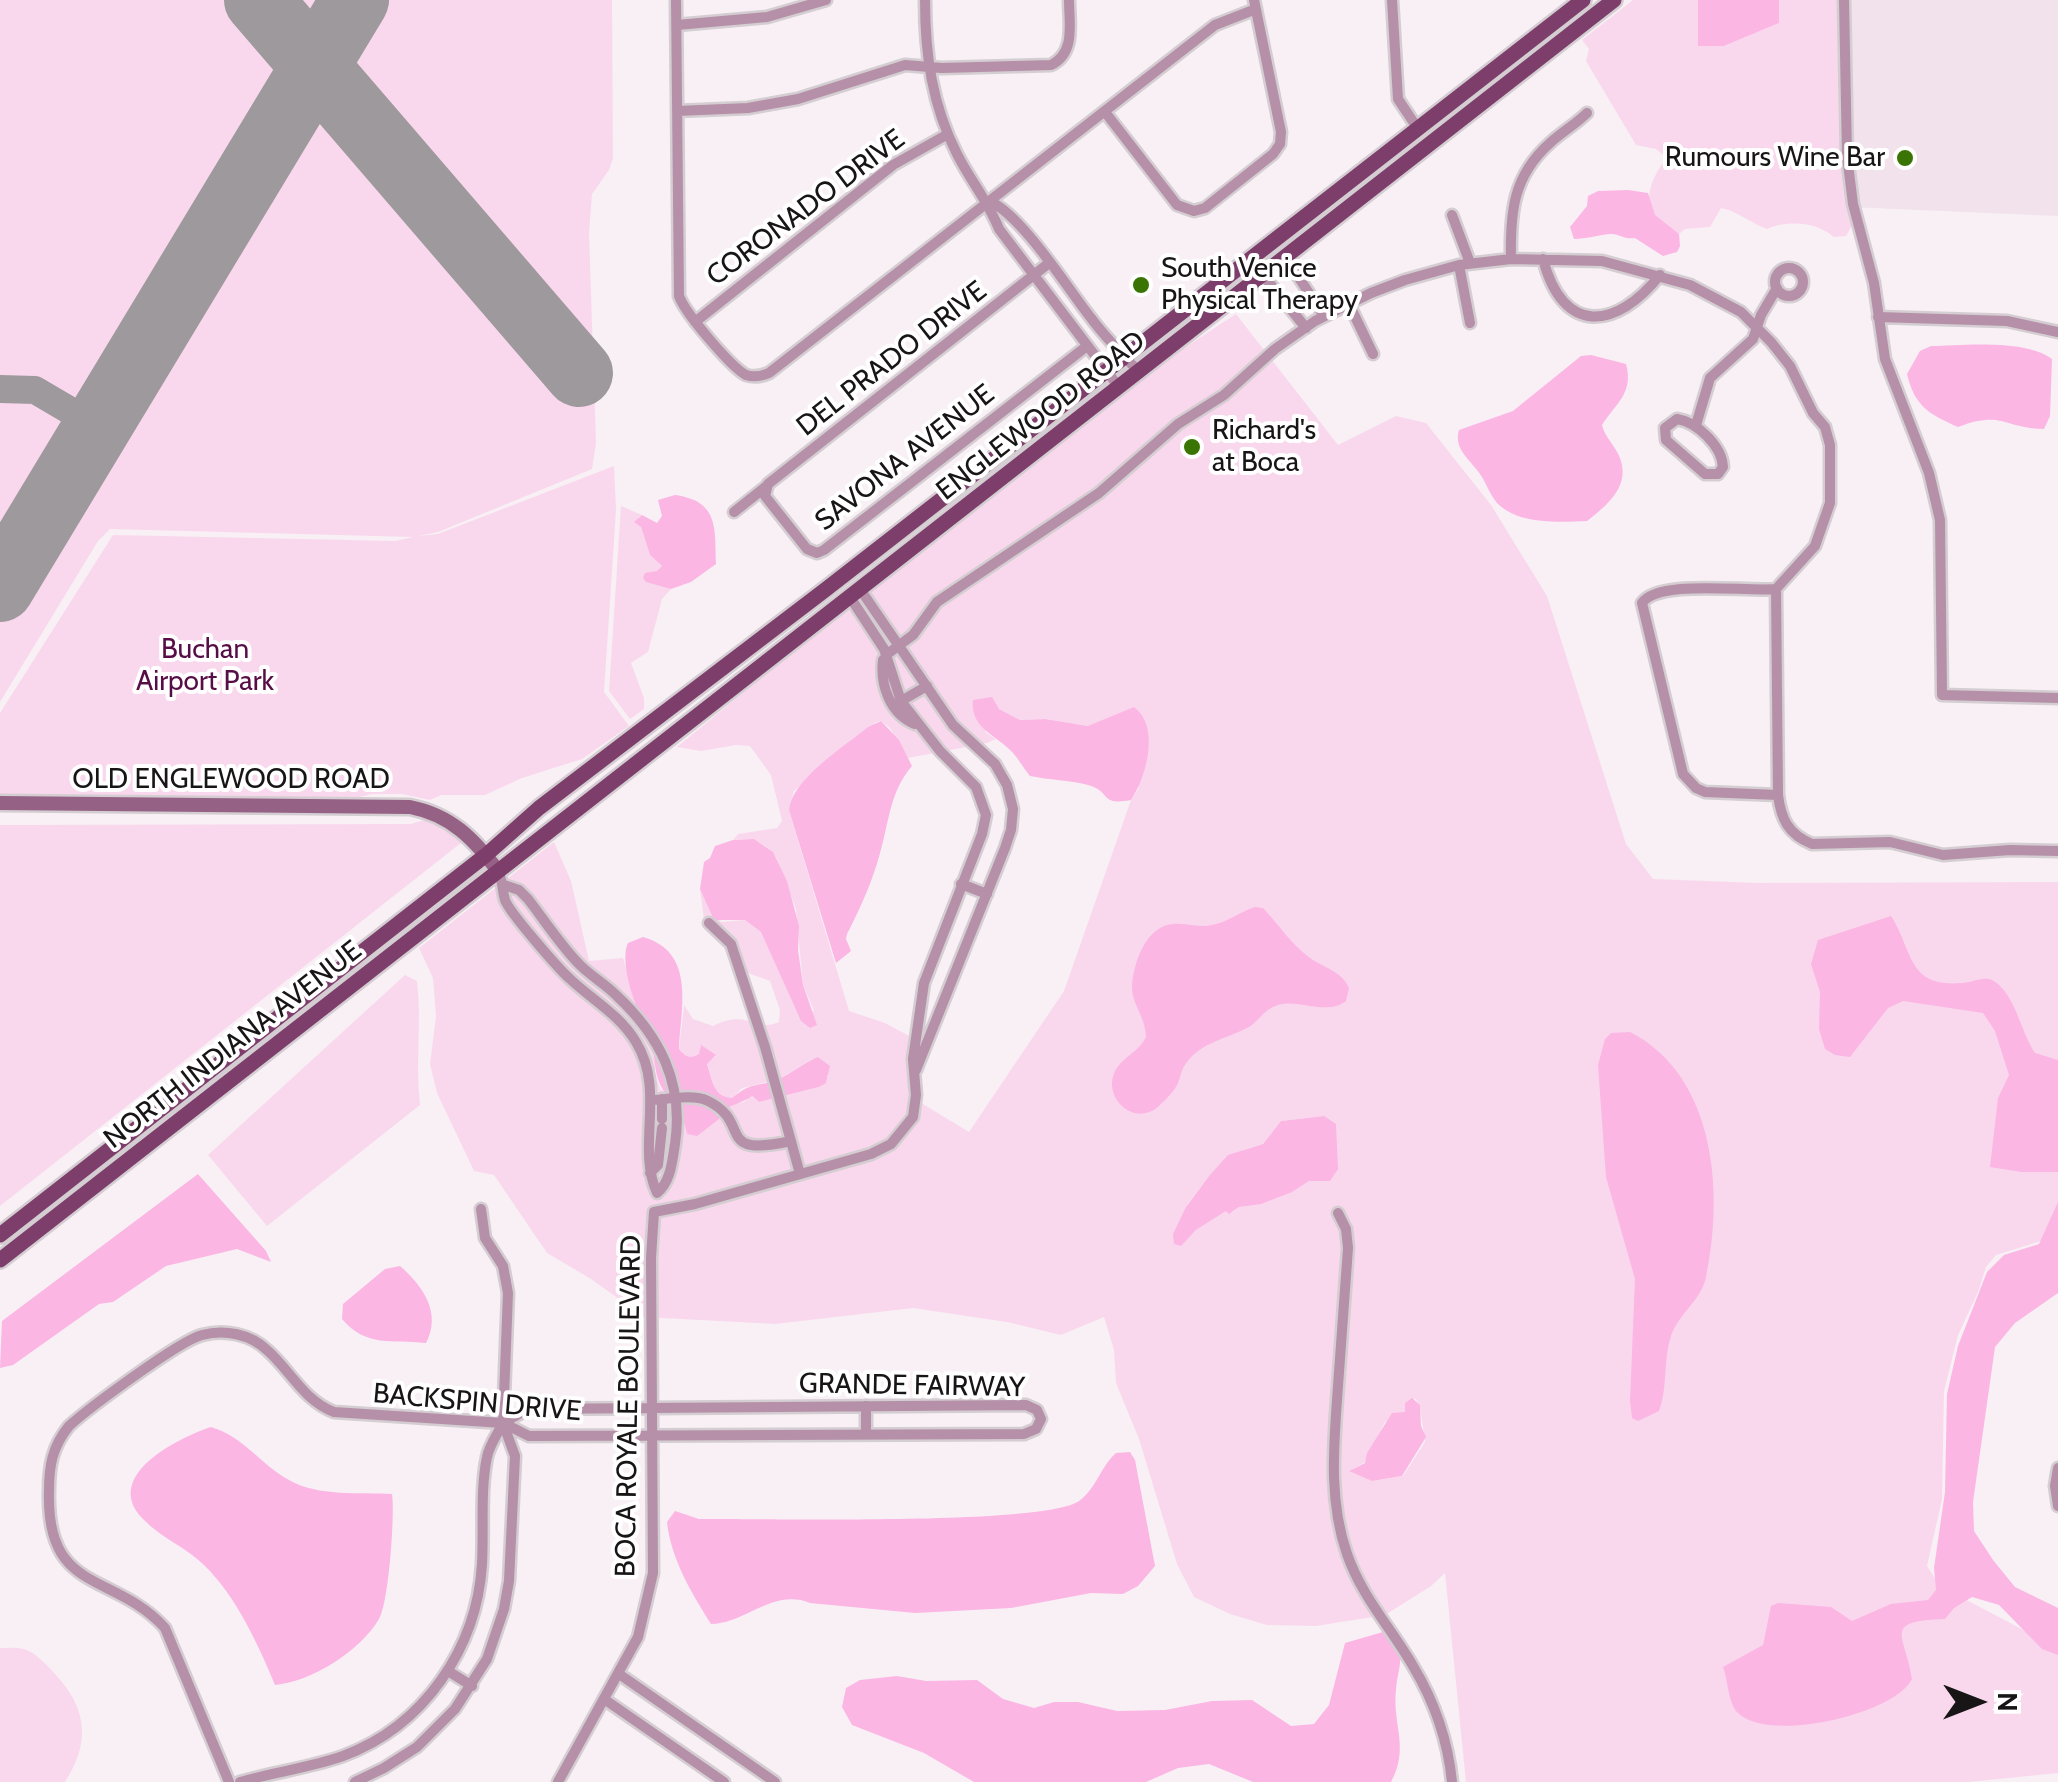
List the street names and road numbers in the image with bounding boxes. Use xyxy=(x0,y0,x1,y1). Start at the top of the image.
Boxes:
street label: CORONADO DRIVE xyxy=(700,123,912,293)
street label: DEL PRADO DRIVE xyxy=(790,274,994,444)
street label: ENGLEWOOD ROAD xyxy=(930,324,1152,508)
street label: SAVONA AVENUE xyxy=(809,378,1001,538)
street label: OLD ENGLEWOOD ROAD xyxy=(72,763,390,797)
street label: NORTH INDIANA AVENUE xyxy=(98,934,368,1156)
street label: BOCA ROYALE BOULEVARD xyxy=(609,1235,649,1577)
street label: GRANDE FAIRWAY xyxy=(799,1367,1025,1405)
street label: BACKSPIN DRIVE xyxy=(371,1377,583,1429)

